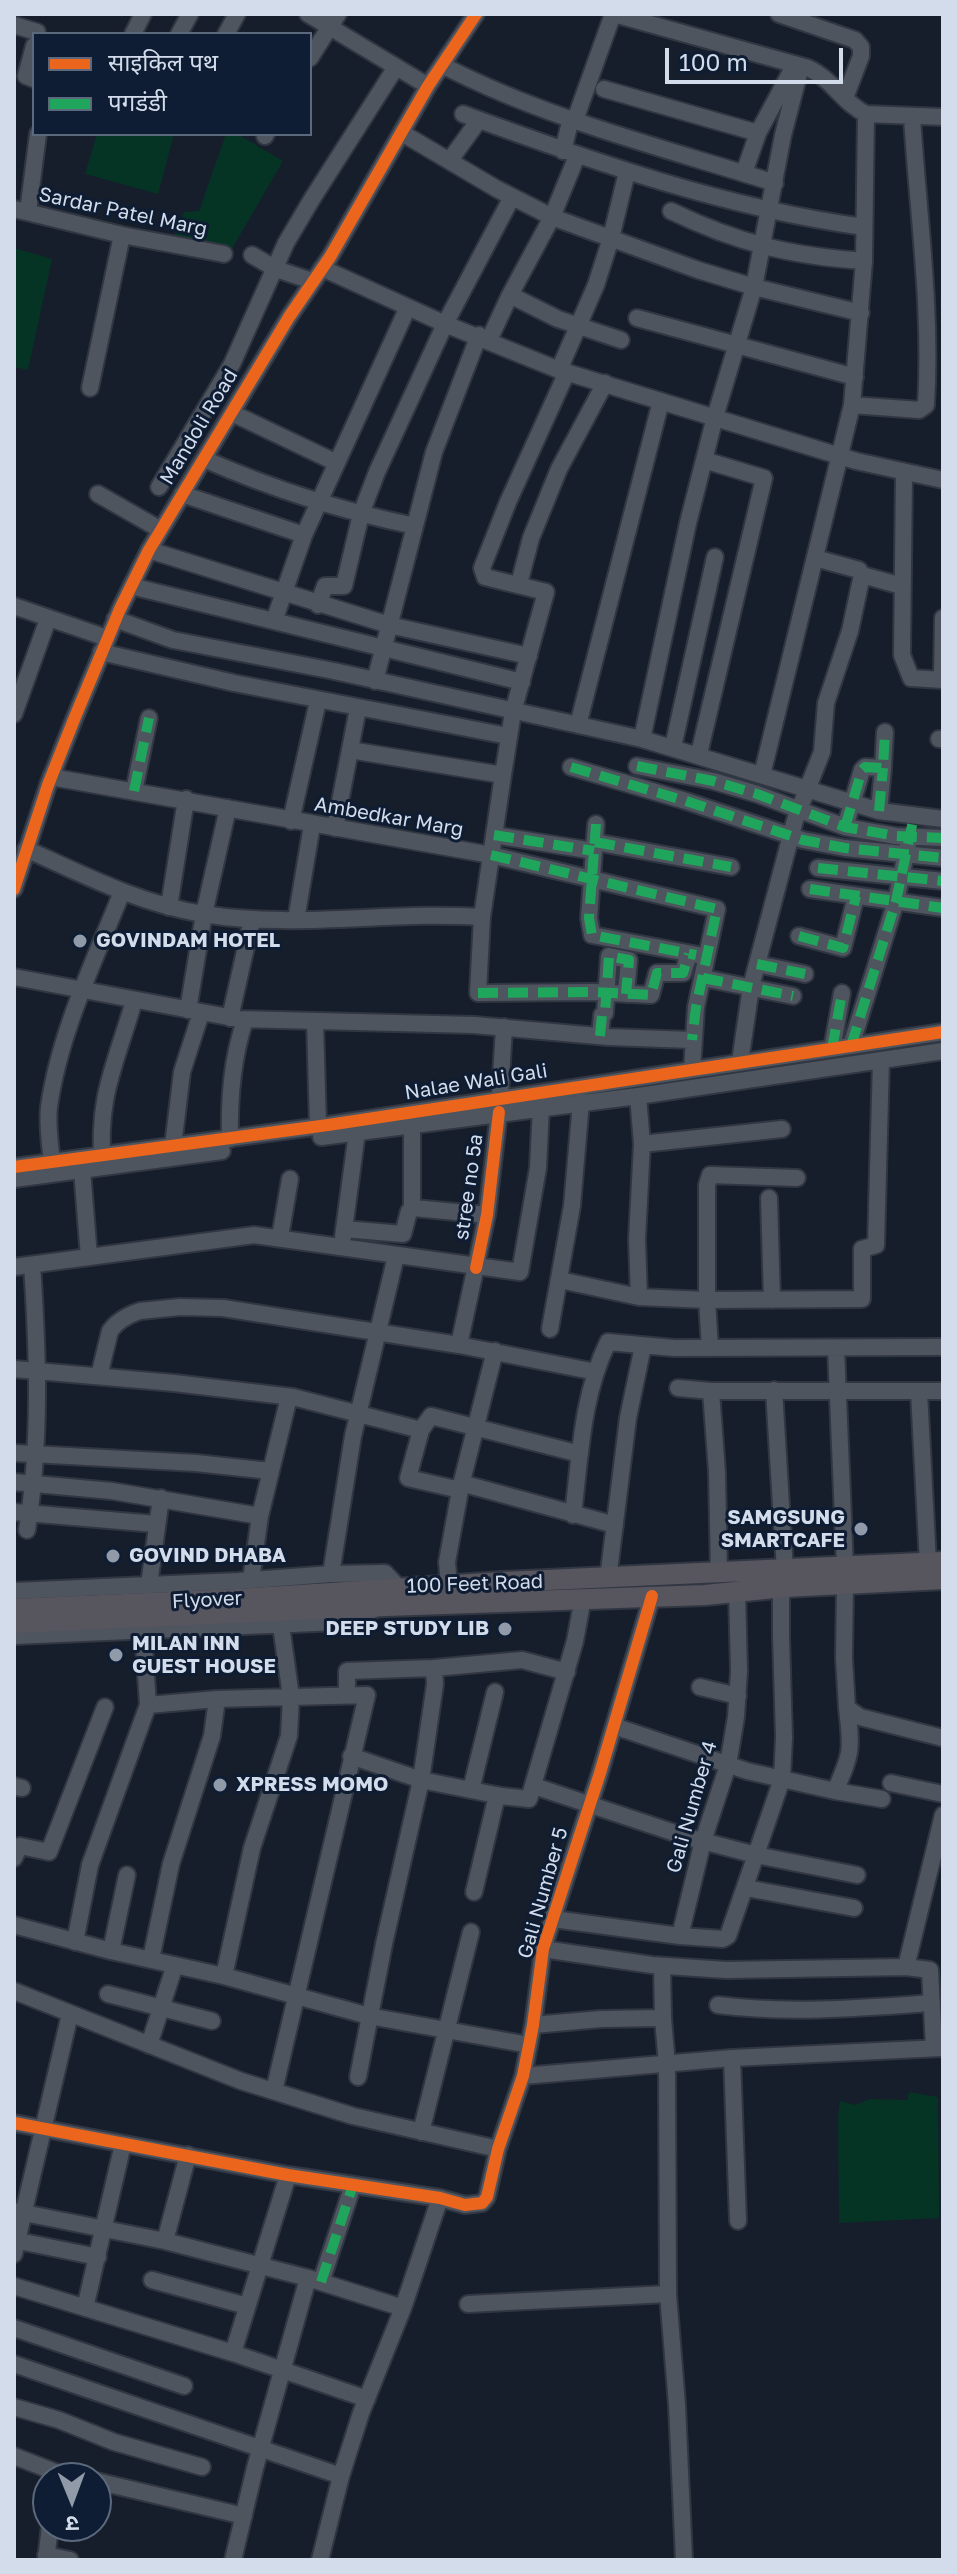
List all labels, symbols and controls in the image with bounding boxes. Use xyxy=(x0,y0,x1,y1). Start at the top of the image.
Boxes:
legend xyxy=(32,32,312,136)
scale bar xyxy=(669,32,847,82)
text: साइकिल पथ xyxy=(108,47,218,76)
text: 100 m xyxy=(679,47,748,76)
text: पगडंडी xyxy=(108,87,167,116)
street label: Sardar Patel Marg xyxy=(37,182,209,242)
street label: Mandoli Road xyxy=(155,365,243,489)
street label: Ambedkar Marg xyxy=(313,792,465,842)
place label: GOVINDAM HOTEL xyxy=(96,929,280,953)
marker: GOVINDAM HOTEL xyxy=(71,932,89,950)
street label: Nalae Wali Gali xyxy=(403,1059,549,1105)
street label: stree no 5a xyxy=(450,1133,488,1241)
place label: SAMGSUNG SMARTCAFE xyxy=(721,1506,845,1553)
marker: SAMGSUNG SMARTCAFE xyxy=(852,1520,870,1538)
place label: GOVIND DHABA xyxy=(129,1544,286,1568)
marker: GOVIND DHABA xyxy=(104,1547,122,1565)
street label: 100 Feet Road xyxy=(406,1570,544,1598)
street label: Flyover xyxy=(171,1586,243,1614)
place label: DEEP STUDY LIB xyxy=(326,1617,489,1641)
marker: DEEP STUDY LIB xyxy=(496,1620,514,1638)
place label: MILAN INN GUEST HOUSE xyxy=(132,1632,276,1679)
marker: MILAN INN GUEST HOUSE xyxy=(107,1646,125,1664)
street label: Gali Number 4 xyxy=(662,1738,722,1876)
place label: XPRESS MOMO xyxy=(236,1773,388,1797)
marker: XPRESS MOMO xyxy=(211,1776,229,1794)
street label: Gali Number 5 xyxy=(513,1825,573,1961)
north arrow xyxy=(32,2462,112,2542)
text: उ xyxy=(66,2511,79,2538)

